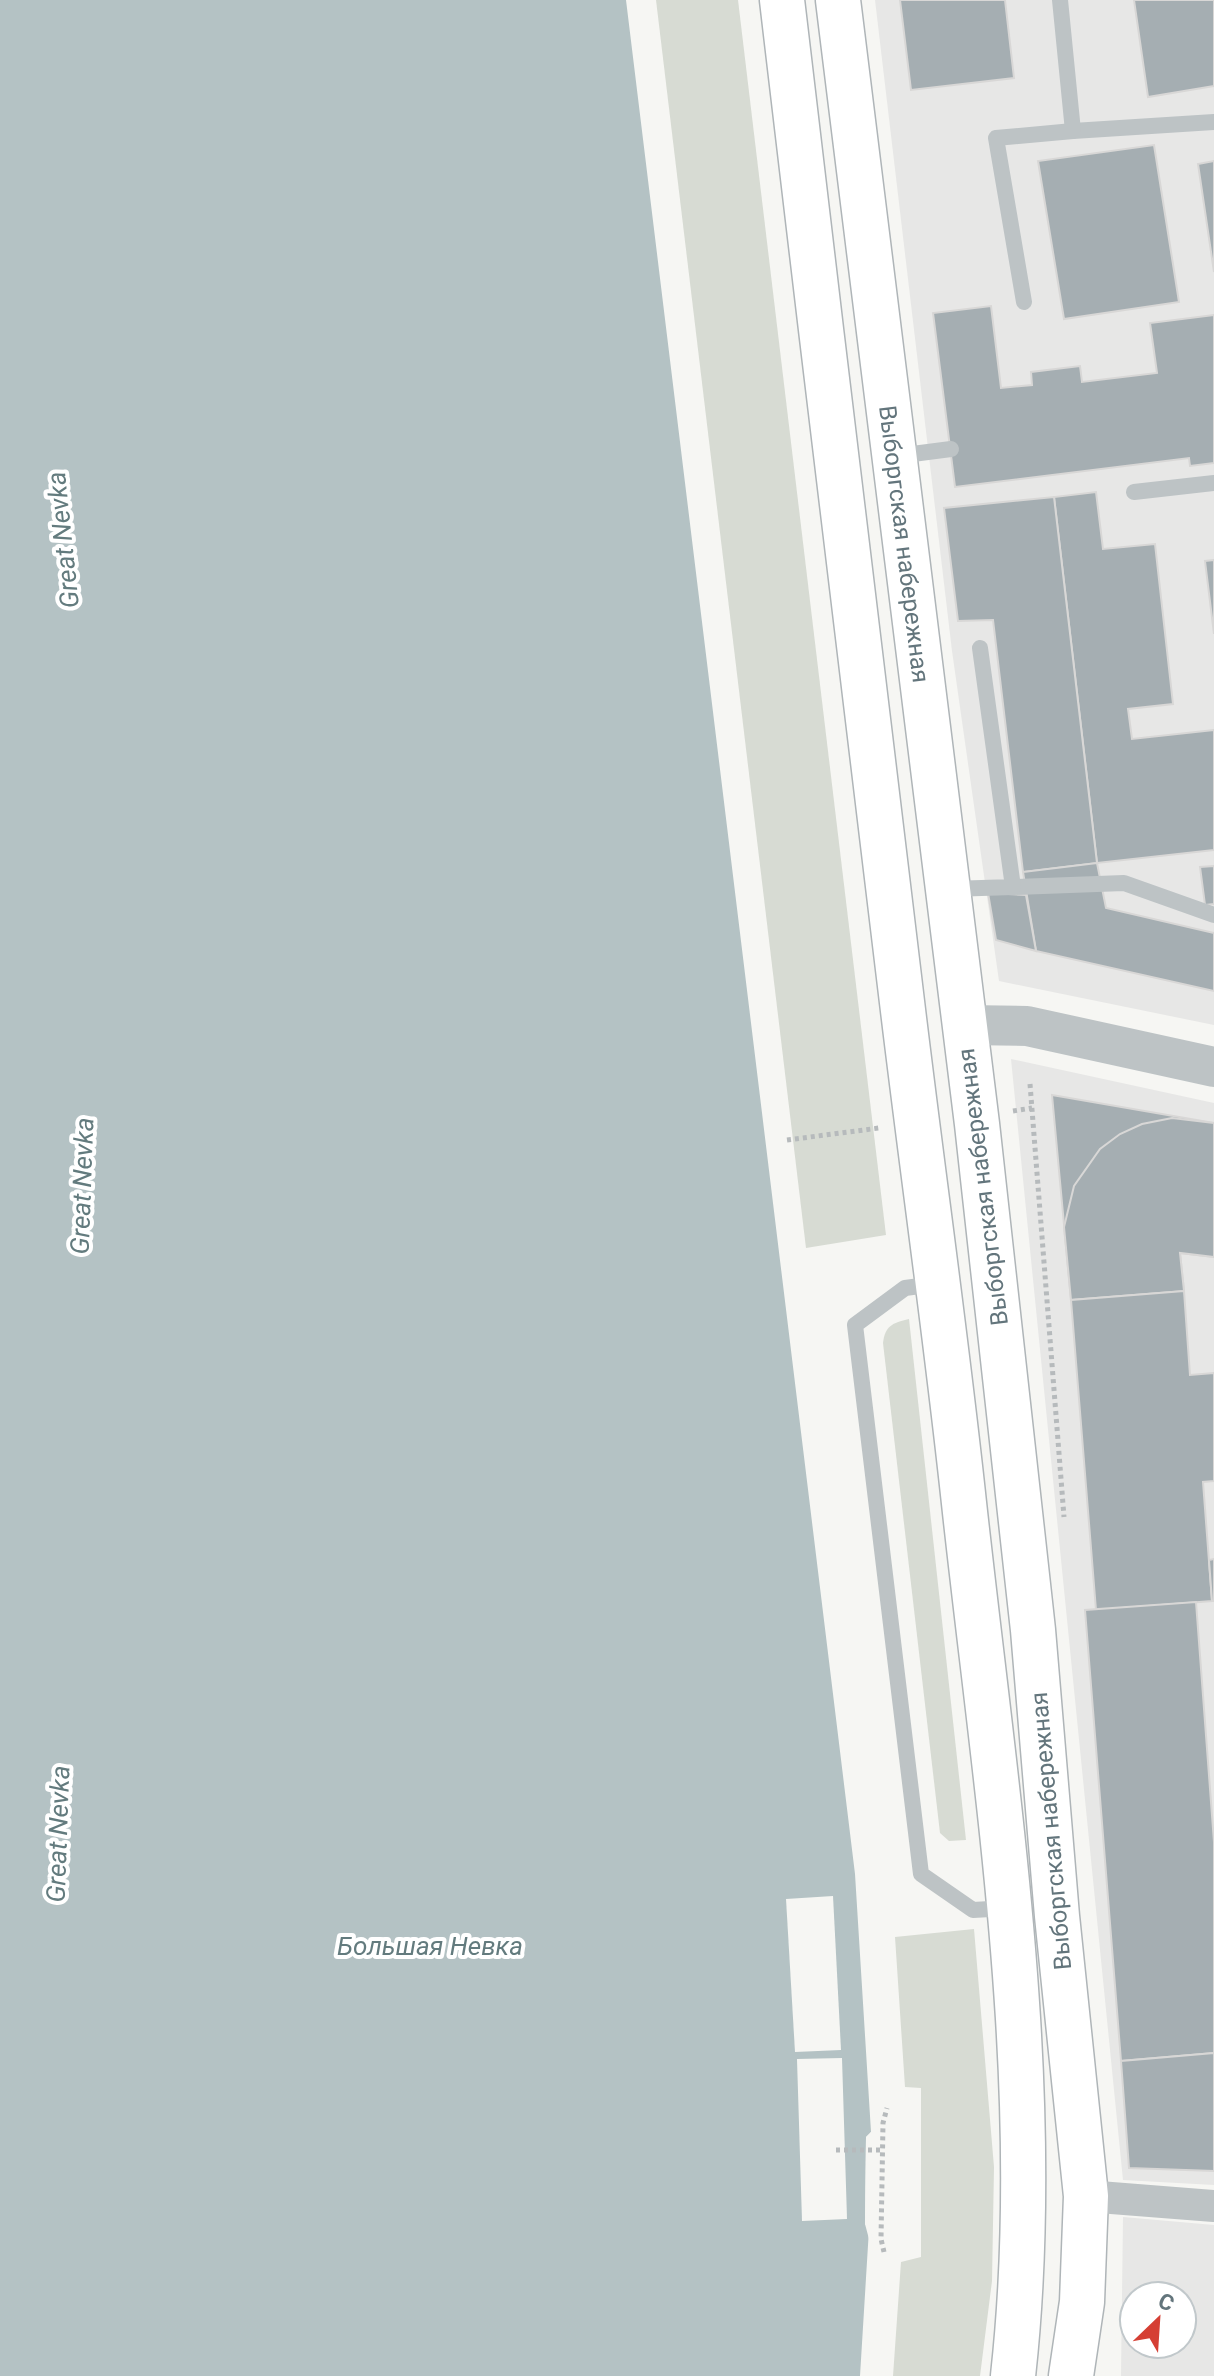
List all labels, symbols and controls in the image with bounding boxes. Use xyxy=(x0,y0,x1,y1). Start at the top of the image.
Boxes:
street label: Выборгская набережная xyxy=(873,404,935,684)
water label: Great Nevka xyxy=(41,470,85,610)
street label: Выборгская набережная xyxy=(952,1047,1014,1327)
water label: Great Nevka xyxy=(65,1117,99,1255)
street label: Выборгская набережная xyxy=(1025,1691,1077,1971)
water label: Great Nevka xyxy=(41,1765,75,1903)
water label: Большая Невка xyxy=(337,1931,523,1961)
north arrow xyxy=(1118,2280,1198,2360)
text: С xyxy=(1154,2288,1178,2317)

